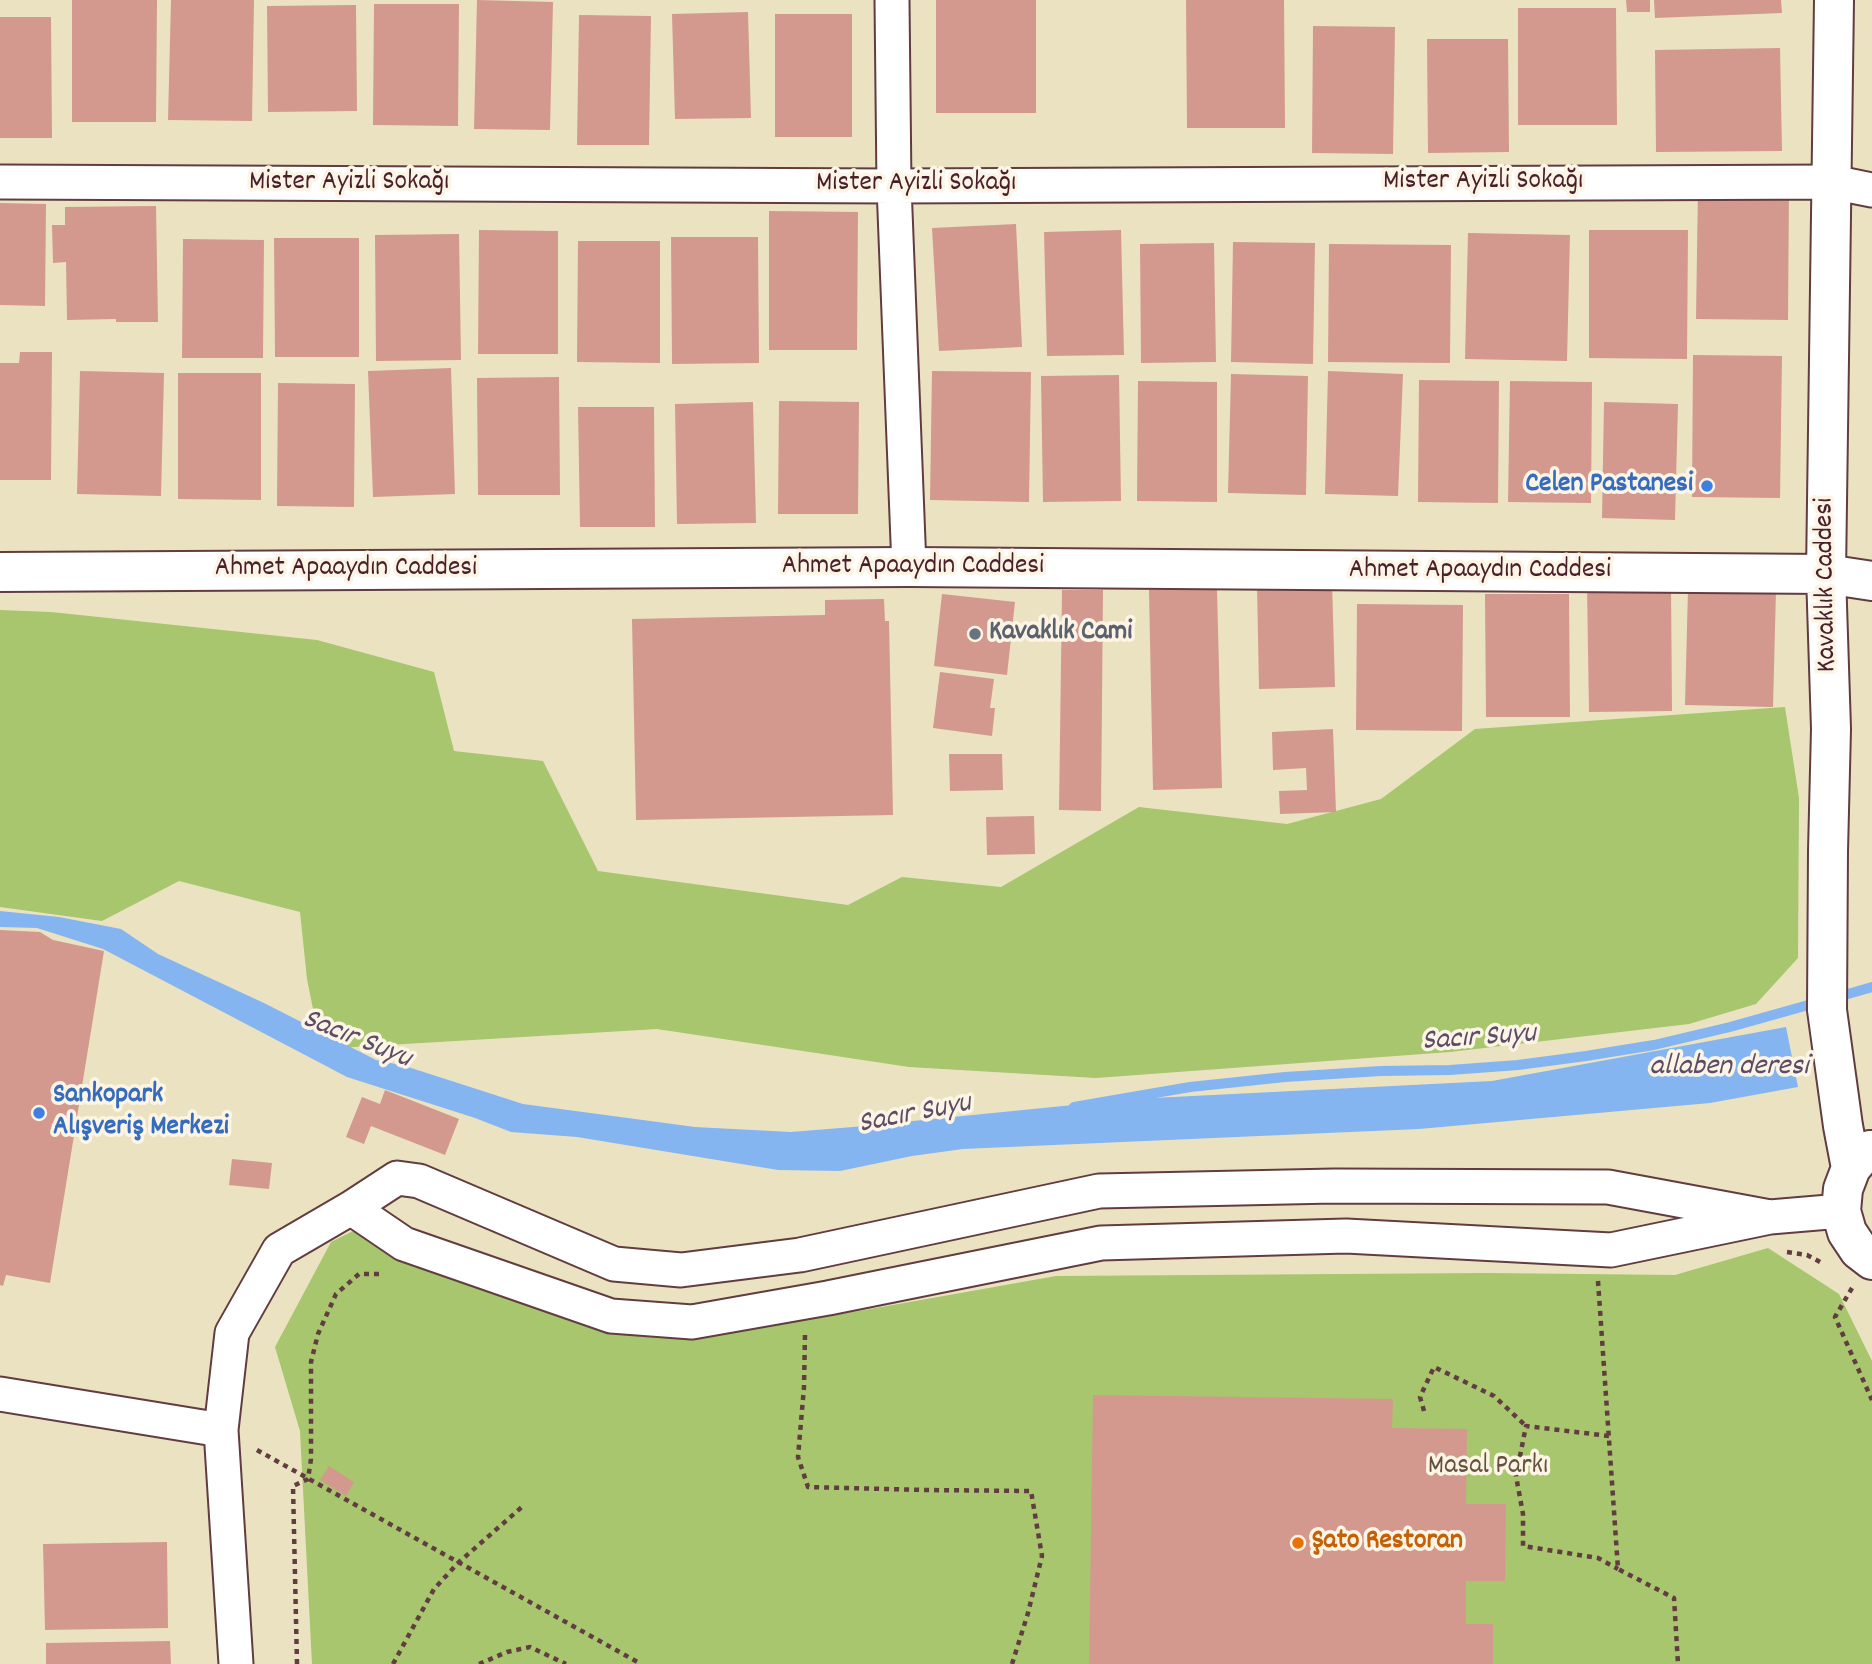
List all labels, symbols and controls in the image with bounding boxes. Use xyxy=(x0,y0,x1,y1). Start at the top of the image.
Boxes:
street label: Mister Ayizli Sokağı xyxy=(1383,166,1583,200)
street label: Mister Ayizli Sokağı xyxy=(249,167,449,201)
street label: Mister Ayizli Sokağı xyxy=(816,168,1016,202)
place label: Celen Pastanesi xyxy=(1525,469,1693,503)
marker: Celen Pastanesi xyxy=(1699,478,1715,494)
street label: Kavaklık Caddesi xyxy=(1810,497,1846,673)
street label: Ahmet Apaaydın Caddesi xyxy=(782,551,1044,585)
street label: Ahmet Apaaydın Caddesi xyxy=(215,553,477,587)
street label: Ahmet Apaaydın Caddesi xyxy=(1349,555,1611,589)
place label: Kavaklık Cami xyxy=(989,617,1132,651)
marker: Kavaklık Cami xyxy=(967,626,983,642)
water label: Sacır Suyu xyxy=(296,1003,416,1079)
water label: Sacır Suyu xyxy=(1421,1018,1537,1062)
water label: allaben deresi xyxy=(1649,1051,1809,1087)
place label: Sankopark Alışveriş Merkezi xyxy=(53,1080,229,1146)
water label: Sacır Suyu xyxy=(856,1087,974,1145)
marker: Sankopark Alışveriş Merkezi xyxy=(31,1105,47,1121)
park label: Masal Parkı xyxy=(1428,1451,1548,1485)
place label: Şato Restoran xyxy=(1312,1526,1463,1560)
marker: Şato Restoran xyxy=(1290,1535,1306,1551)

